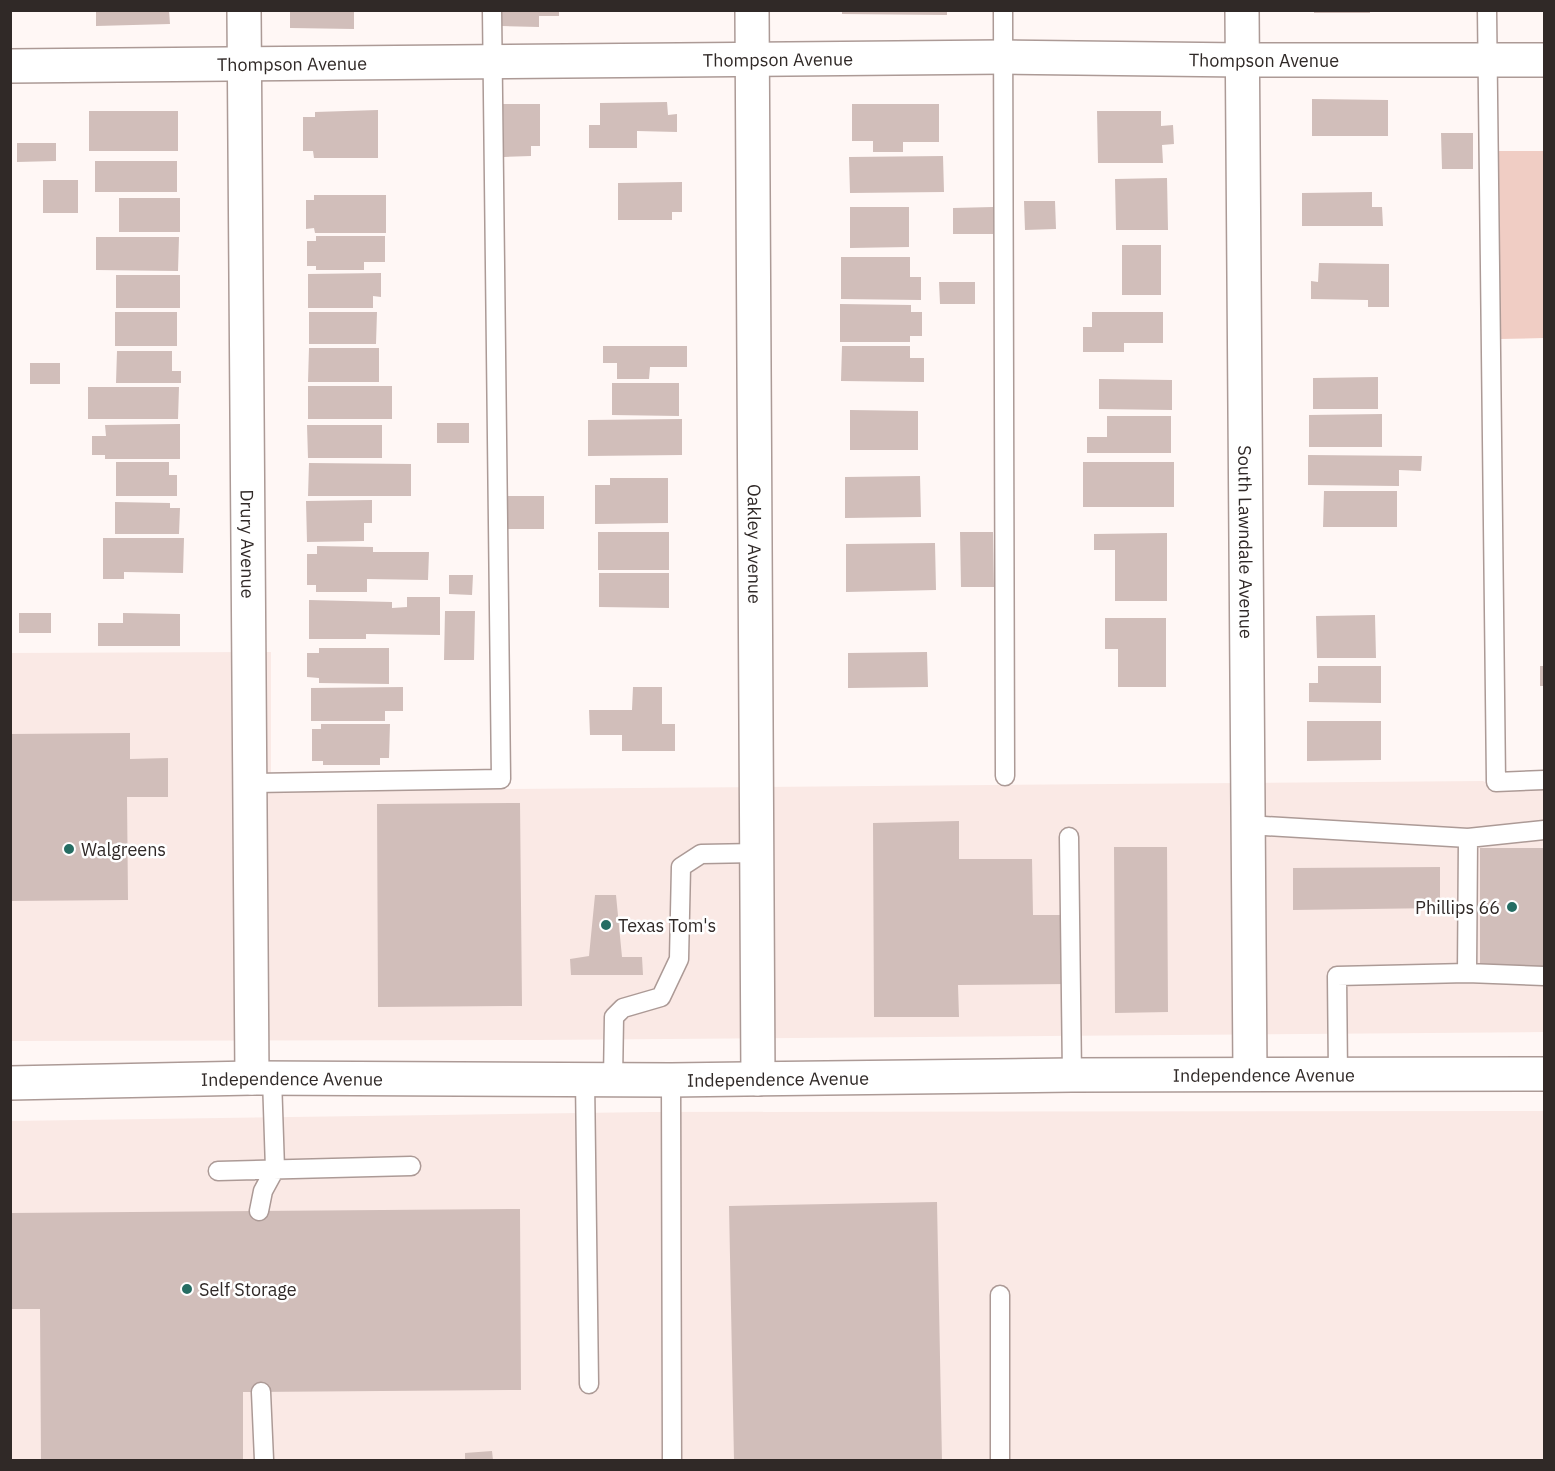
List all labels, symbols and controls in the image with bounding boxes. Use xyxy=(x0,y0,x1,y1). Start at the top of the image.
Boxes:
street label: Thompson Avenue xyxy=(703,47,853,71)
street label: Thompson Avenue xyxy=(1189,48,1339,72)
street label: Thompson Avenue xyxy=(217,51,367,76)
street label: South Lawndale Avenue xyxy=(1234,445,1258,639)
street label: Oakley Avenue xyxy=(743,484,767,604)
street label: Drury Avenue xyxy=(236,489,260,599)
place label: Walgreens xyxy=(81,838,166,861)
marker: Walgreens xyxy=(62,842,76,856)
place label: Phillips 66 xyxy=(1415,896,1500,919)
marker: Phillips 66 xyxy=(1505,900,1519,914)
place label: Texas Tom's xyxy=(618,914,716,937)
marker: Texas Tom's xyxy=(599,918,613,932)
street label: Independence Avenue xyxy=(1173,1063,1355,1086)
street label: Independence Avenue xyxy=(201,1066,383,1091)
street label: Independence Avenue xyxy=(687,1066,869,1091)
place label: Self Storage xyxy=(199,1278,297,1301)
marker: Self Storage xyxy=(180,1282,194,1296)

